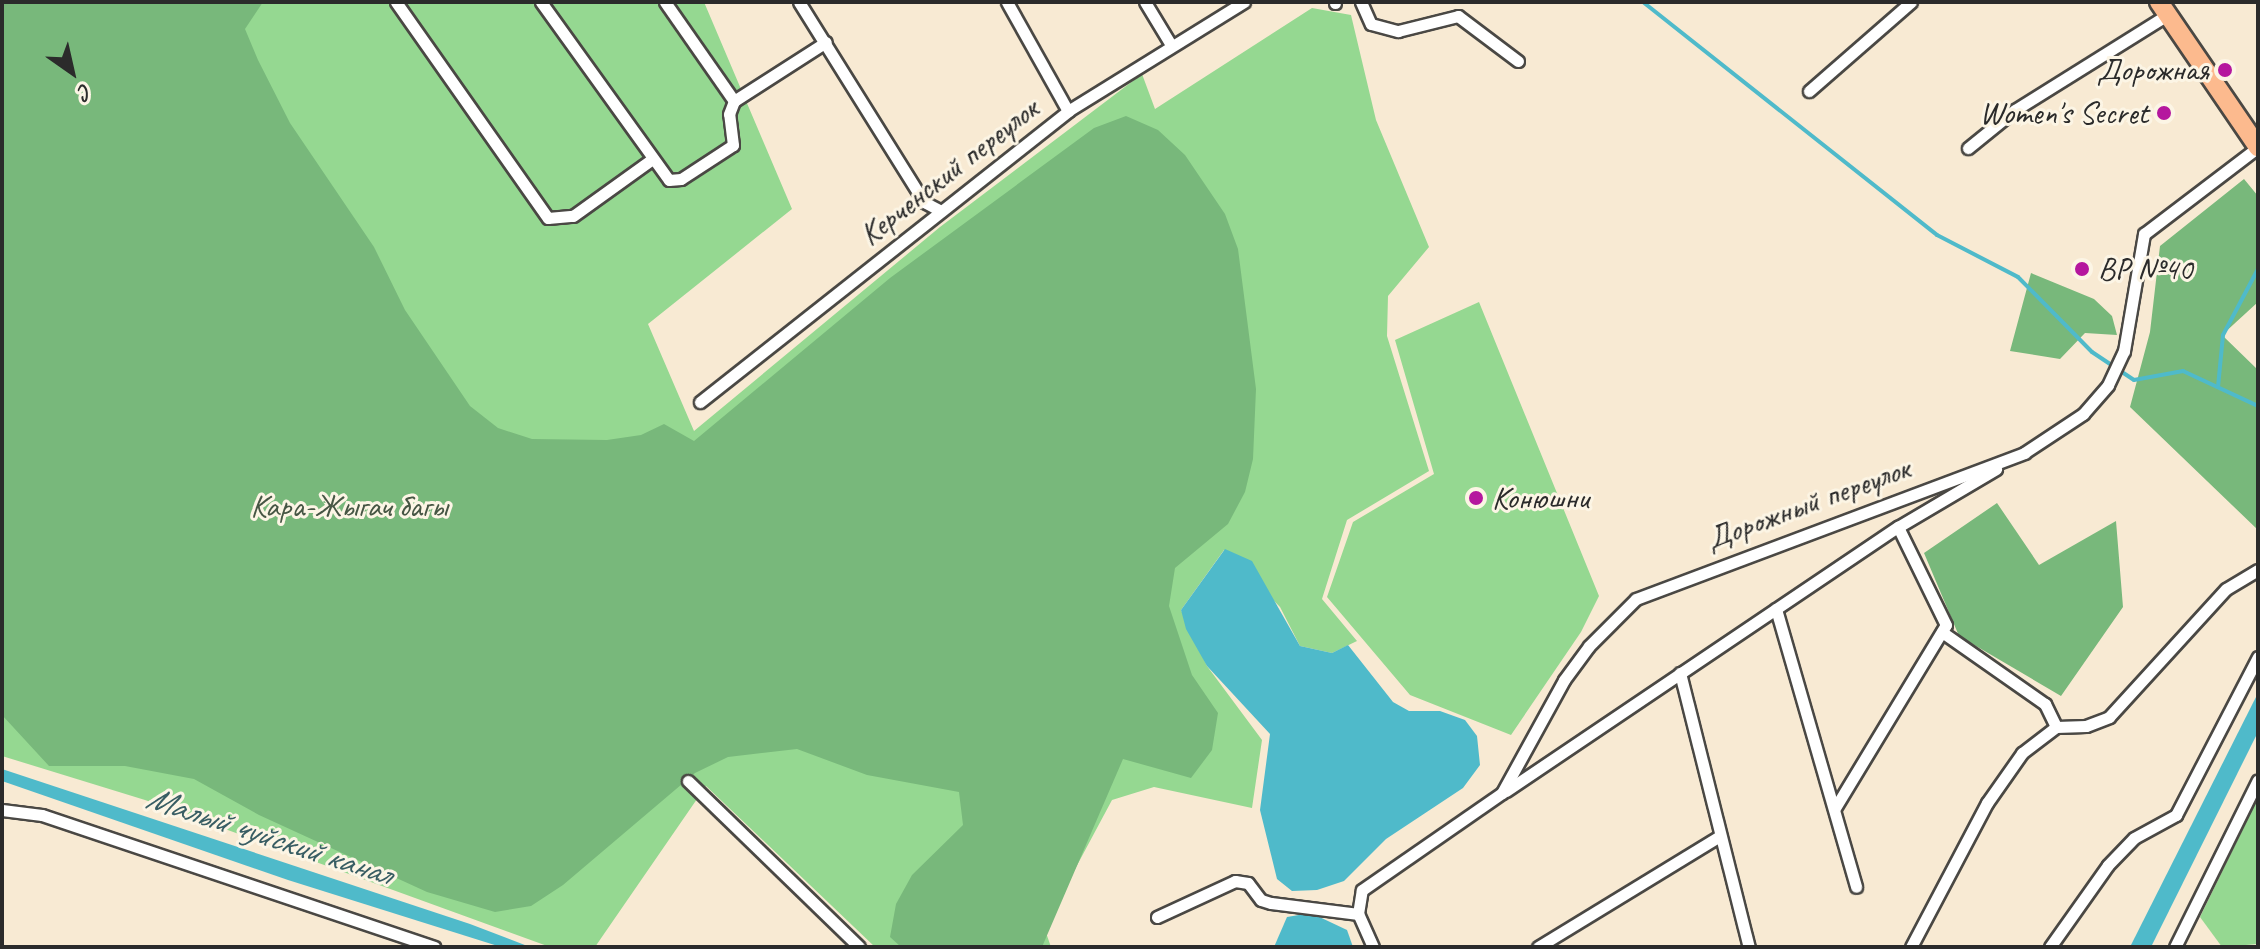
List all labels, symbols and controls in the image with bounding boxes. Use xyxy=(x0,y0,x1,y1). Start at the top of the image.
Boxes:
north arrow xyxy=(32,32,112,112)
place label: Дорожная xyxy=(2097,51,2209,89)
marker: Дорожная xyxy=(2216,61,2234,79)
text: С xyxy=(73,77,98,107)
street label: Керченский переулок xyxy=(852,90,1046,254)
place label: Women's Secret xyxy=(1979,94,2148,132)
marker: Women's Secret xyxy=(2155,104,2173,122)
place label: BP №40 xyxy=(2098,250,2192,288)
marker: BP №40 xyxy=(2073,260,2091,278)
street label: Дорожный переулок xyxy=(1701,449,1915,559)
place label: Конюшни xyxy=(1492,479,1589,517)
park label: Кара-Жыгач багы xyxy=(250,487,448,525)
marker: Конюшни xyxy=(1467,489,1485,507)
water label: Малый чуйский канал xyxy=(142,776,396,894)

